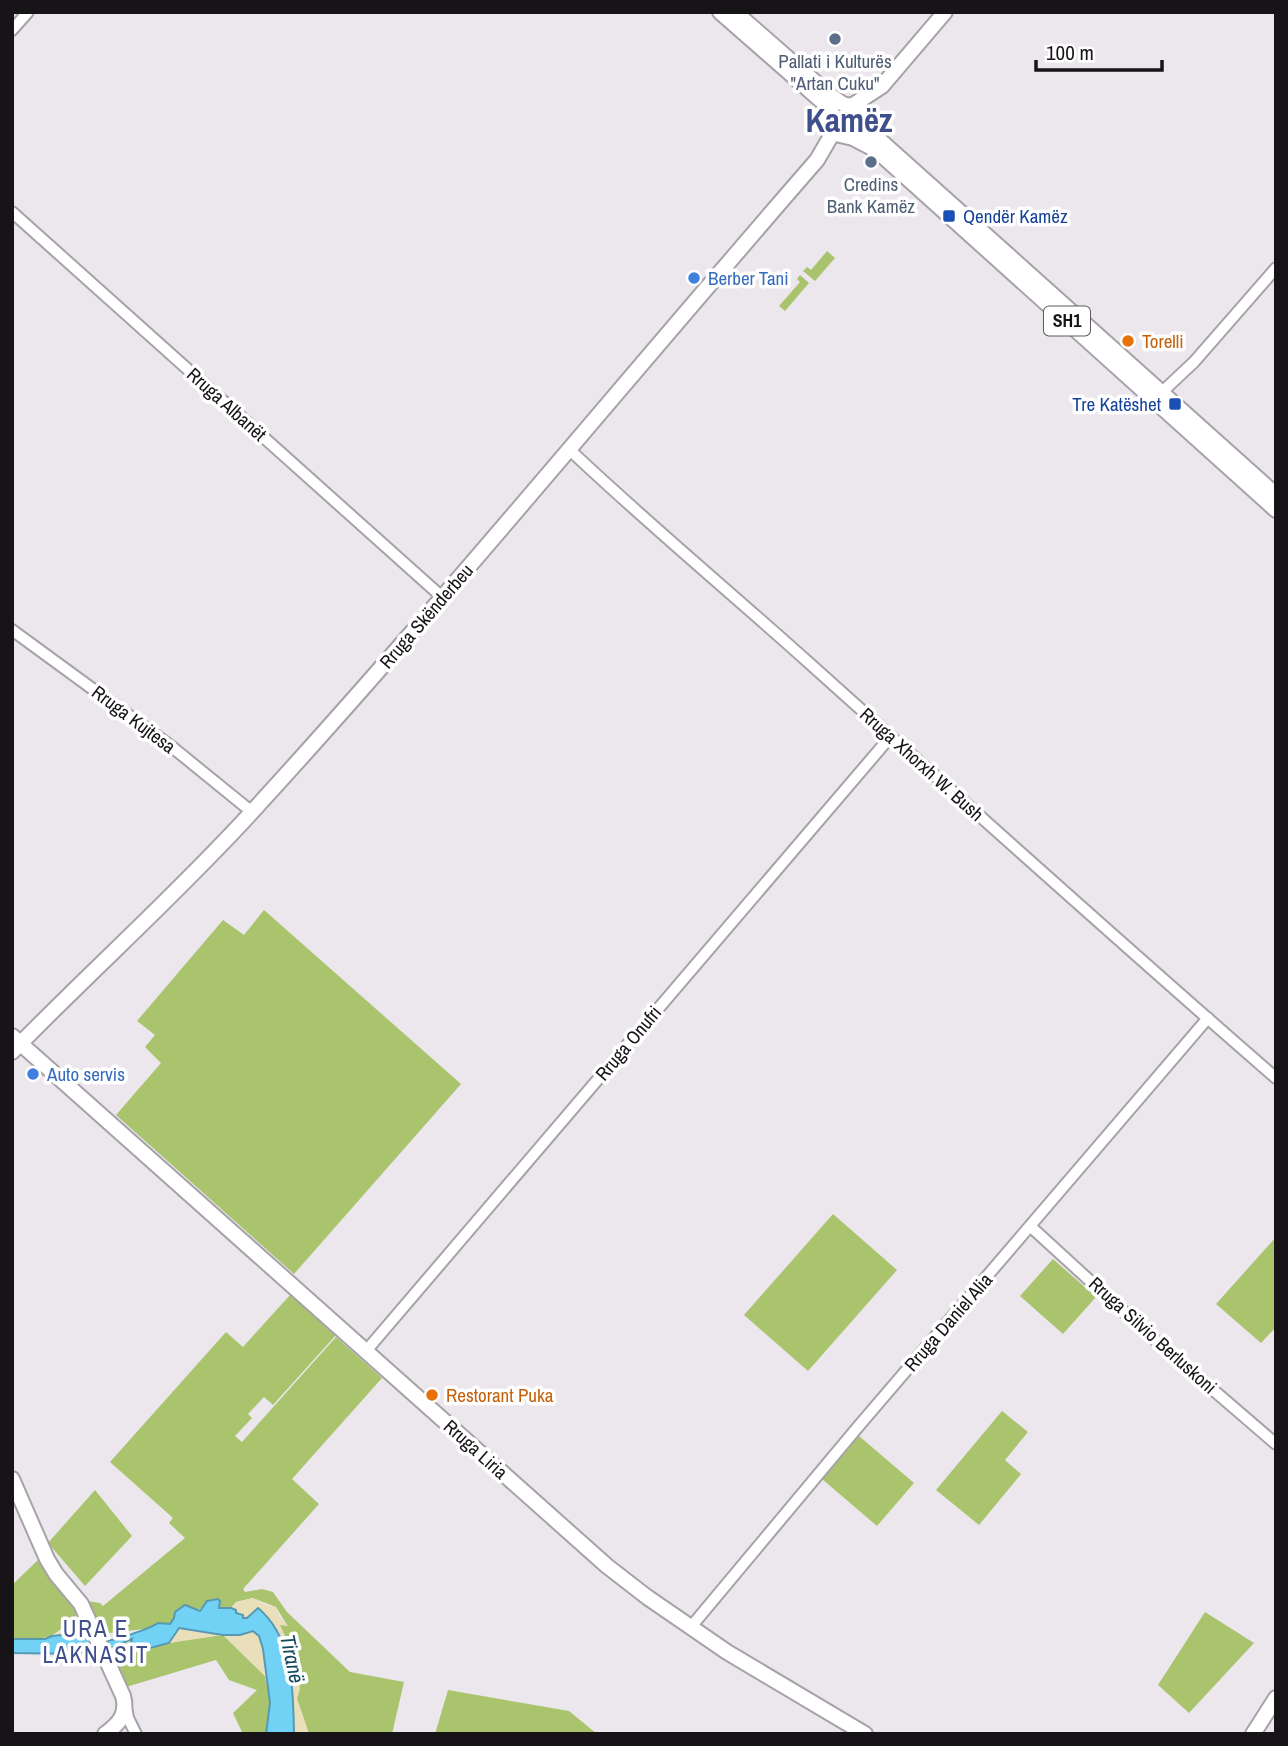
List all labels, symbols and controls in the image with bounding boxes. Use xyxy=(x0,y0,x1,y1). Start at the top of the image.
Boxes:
scale bar xyxy=(1036,28,1162,72)
marker: Pallati i Kulturës "Artan Cuku" xyxy=(827,31,843,47)
text: 100 m xyxy=(1046,38,1094,67)
place label: Pallati i Kulturës "Artan Cuku" xyxy=(778,48,892,96)
district label: Kamëz xyxy=(805,98,893,142)
marker: Credins Bank Kamëz xyxy=(863,154,879,170)
place label: Credins Bank Kamëz xyxy=(827,171,915,219)
place label: Qendër Kamëz xyxy=(963,203,1068,229)
marker: Qendër Kamëz xyxy=(941,208,957,224)
place label: Berber Tani xyxy=(708,265,789,291)
marker: Berber Tani xyxy=(686,270,702,286)
road number: SH1 xyxy=(1044,306,1090,335)
place label: Torelli xyxy=(1142,328,1184,354)
marker: Torelli xyxy=(1120,333,1136,349)
street label: Rruga Albanët xyxy=(182,361,273,447)
place label: Tre Katëshet xyxy=(1072,391,1162,417)
marker: Tre Katëshet xyxy=(1167,396,1183,412)
street label: Rruga Skënderbeu xyxy=(373,558,479,674)
street label: Rruga Kujtesa xyxy=(87,679,182,759)
street label: Rruga Xhorxh W. Bush xyxy=(854,701,990,827)
street label: Rruga Onufri xyxy=(589,1000,667,1086)
place label: Auto servis xyxy=(46,1061,125,1087)
marker: Auto servis xyxy=(25,1066,41,1082)
street label: Rruga Daniel Alia xyxy=(898,1267,998,1377)
street label: Rruga Silvio Berluskoni xyxy=(1083,1271,1223,1399)
place label: Restorant Puka xyxy=(446,1382,554,1408)
marker: Restorant Puka xyxy=(424,1387,440,1403)
street label: Rruga Liria xyxy=(438,1413,514,1485)
district label: URA E LAKNASIT xyxy=(42,1613,150,1670)
water label: Tiranë xyxy=(273,1632,312,1686)

